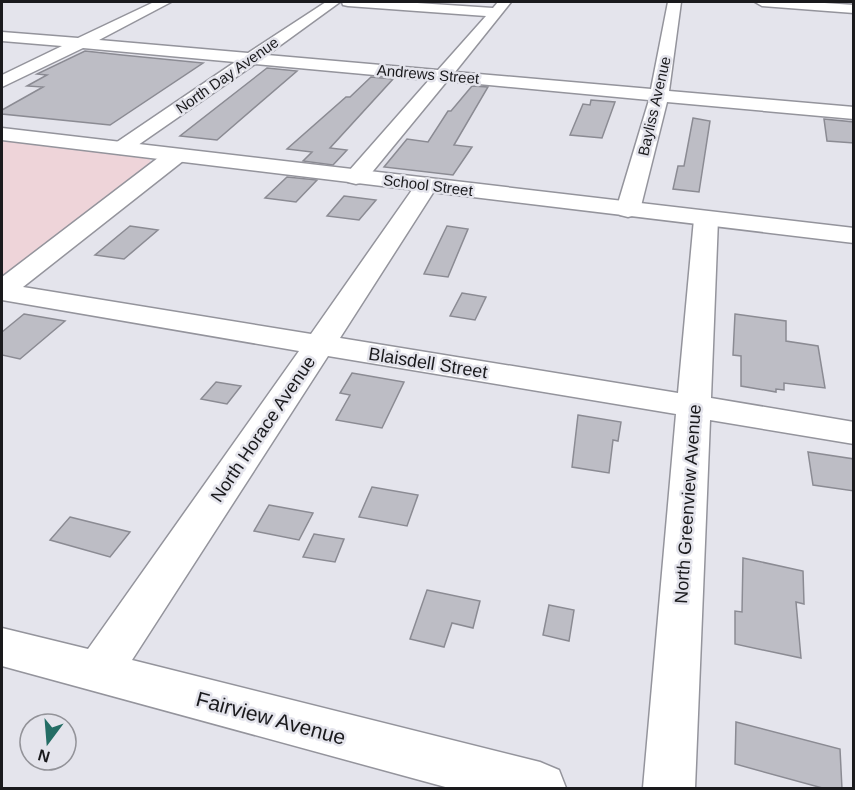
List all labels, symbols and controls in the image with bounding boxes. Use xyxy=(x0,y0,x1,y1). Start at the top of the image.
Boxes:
street label: North Day Avenue xyxy=(172,33,282,117)
street label: Bayliss Avenue xyxy=(634,55,674,157)
street label: Andrews Street xyxy=(376,61,481,87)
street label: School Street xyxy=(382,171,475,199)
street label: Blaisdell Street xyxy=(367,344,489,382)
street label: North Horace Avenue xyxy=(207,352,319,506)
street label: North Greenview Avenue xyxy=(671,404,705,604)
street label: Fairview Avenue xyxy=(194,687,348,749)
north arrow xyxy=(18,712,78,772)
text: N xyxy=(36,746,52,766)

